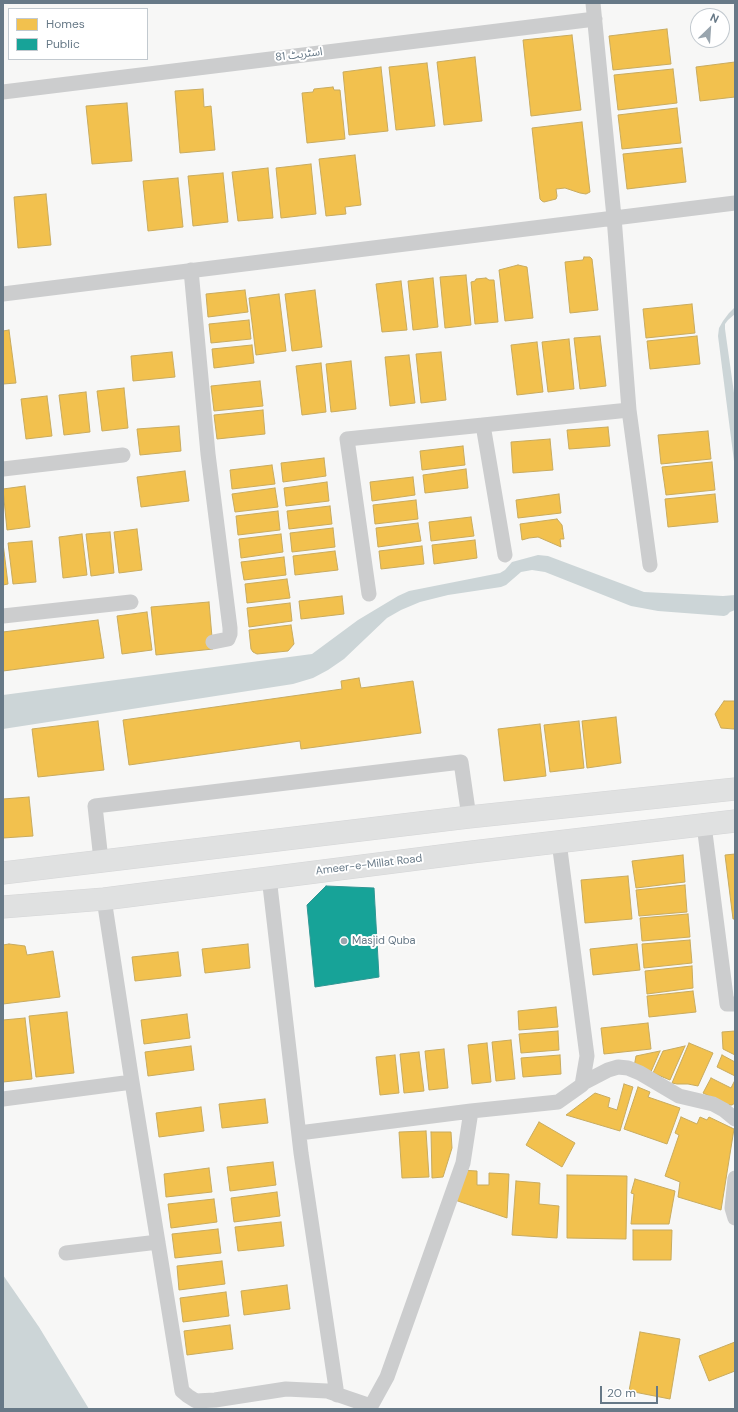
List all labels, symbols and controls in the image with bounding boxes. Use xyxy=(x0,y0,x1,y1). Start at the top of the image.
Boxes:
legend xyxy=(8,8,148,60)
north arrow xyxy=(690,8,730,48)
text: N xyxy=(708,10,721,26)
text: Homes xyxy=(46,16,85,32)
text: Public xyxy=(46,36,80,52)
street label: اسٹریٹ 81 xyxy=(275,46,323,64)
street label: Ameer-e-Millat Road xyxy=(315,852,423,878)
place label: Masjid Quba xyxy=(352,934,416,948)
marker: Masjid Quba xyxy=(339,936,349,946)
scale bar xyxy=(602,1378,660,1404)
text: 20 m xyxy=(607,1385,636,1401)

